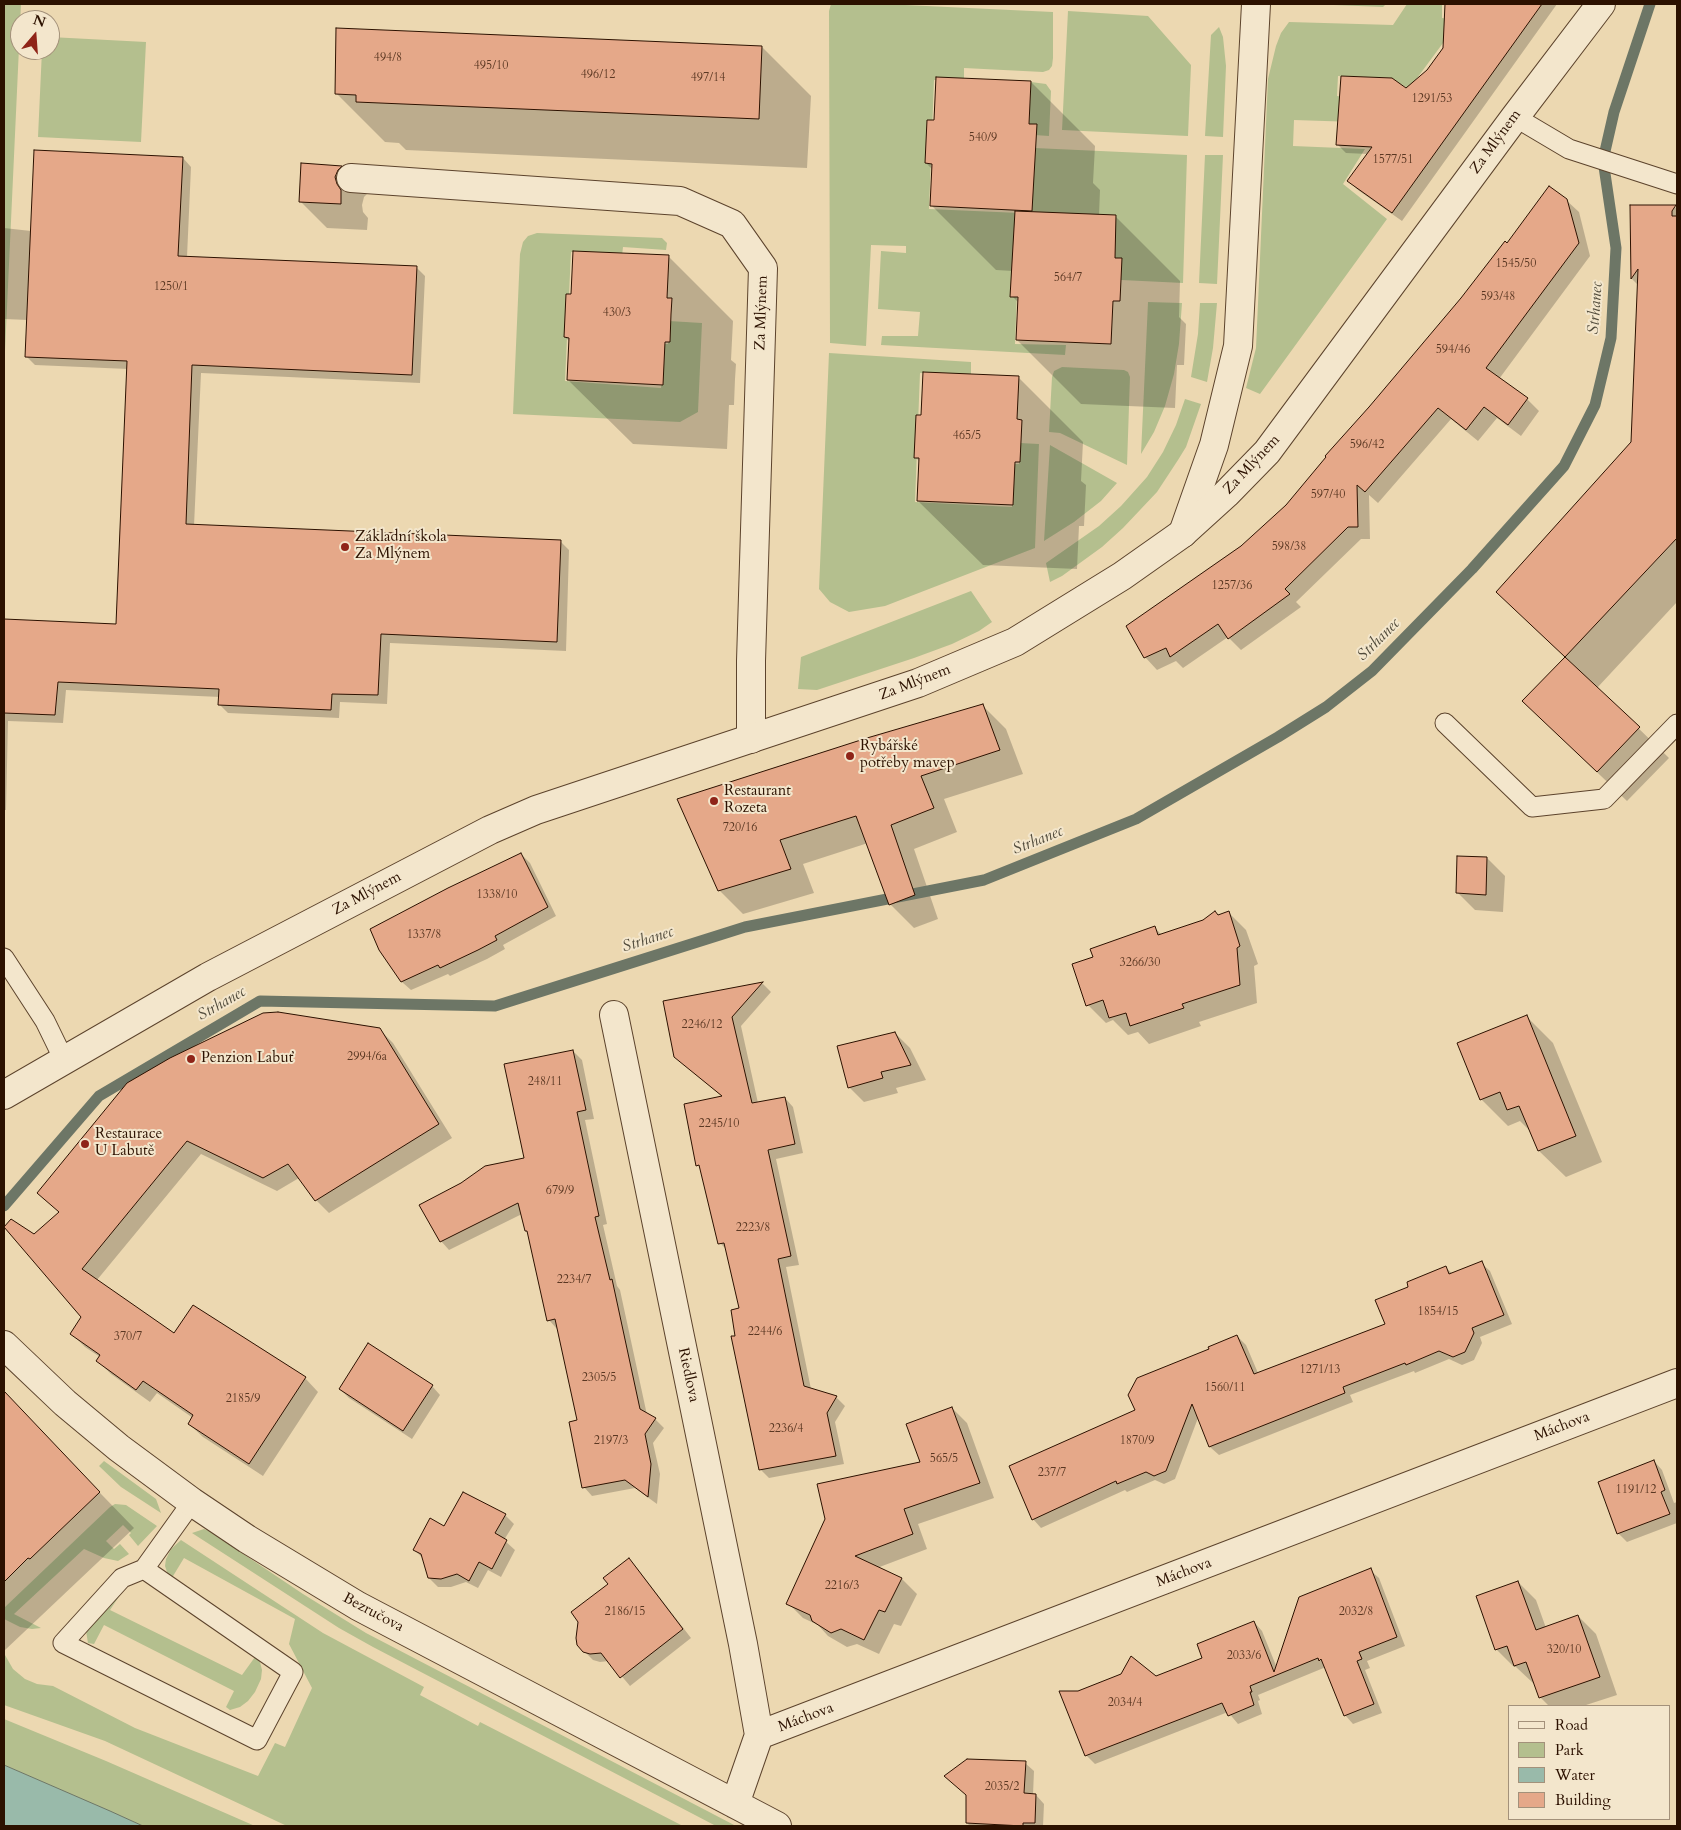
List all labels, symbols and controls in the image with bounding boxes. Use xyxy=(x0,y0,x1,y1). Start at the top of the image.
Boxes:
north arrow xyxy=(10,10,60,60)
text: N xyxy=(31,10,48,32)
house number: 494/8 xyxy=(374,51,402,65)
house number: 495/10 xyxy=(474,59,508,73)
house number: 496/12 xyxy=(581,68,615,82)
house number: 497/14 xyxy=(691,71,725,85)
house number: 1291/53 xyxy=(1412,92,1452,106)
street label: Za Mlýnem xyxy=(1467,106,1525,178)
house number: 540/9 xyxy=(969,131,997,145)
house number: 1577/51 xyxy=(1373,153,1413,167)
house number: 1545/50 xyxy=(1496,257,1536,271)
house number: 564/7 xyxy=(1054,271,1082,285)
street label: Za Mlýnem xyxy=(752,275,772,351)
house number: 1250/1 xyxy=(154,280,188,294)
water label: Strhanec xyxy=(1585,281,1607,335)
house number: 593/48 xyxy=(1481,290,1515,304)
house number: 430/3 xyxy=(603,306,631,320)
house number: 594/46 xyxy=(1436,343,1470,357)
house number: 465/5 xyxy=(953,429,981,443)
street label: Za Mlýnem xyxy=(1220,431,1284,499)
house number: 596/42 xyxy=(1350,438,1384,452)
house number: 597/40 xyxy=(1311,488,1345,502)
place label: Základní škola Za Mlýnem xyxy=(355,529,447,564)
house number: 598/38 xyxy=(1272,540,1306,554)
marker: Základní škola Za Mlýnem xyxy=(339,541,351,553)
house number: 1257/36 xyxy=(1212,579,1252,593)
water label: Strhanec xyxy=(1354,615,1404,665)
street label: Za Mlýnem xyxy=(877,661,953,705)
place label: Rybářské potřeby mavep xyxy=(860,738,955,773)
marker: Rybářské potřeby mavep xyxy=(844,750,856,762)
place label: Restaurant Rozeta xyxy=(724,783,791,818)
marker: Restaurant Rozeta xyxy=(708,795,720,807)
house number: 720/16 xyxy=(723,821,757,835)
water label: Strhanec xyxy=(1010,822,1066,860)
street label: Za Mlýnem xyxy=(330,868,404,920)
house number: 1338/10 xyxy=(477,888,517,902)
water label: Strhanec xyxy=(620,923,676,957)
house number: 1337/8 xyxy=(407,928,441,942)
house number: 3266/30 xyxy=(1120,956,1160,970)
water label: Strhanec xyxy=(194,983,250,1025)
house number: 2246/12 xyxy=(682,1018,722,1032)
place label: Penzion Labuť xyxy=(201,1050,293,1068)
house number: 2994/6a xyxy=(347,1050,387,1064)
marker: Penzion Labuť xyxy=(185,1053,197,1065)
house number: 248/11 xyxy=(528,1075,562,1089)
house number: 2245/10 xyxy=(699,1117,739,1131)
place label: Restaurace U Labutě xyxy=(95,1126,162,1161)
marker: Restaurace U Labutě xyxy=(79,1138,91,1150)
house number: 679/9 xyxy=(546,1184,574,1198)
house number: 2223/8 xyxy=(736,1221,770,1235)
house number: 2234/7 xyxy=(557,1273,591,1287)
house number: 1854/15 xyxy=(1418,1305,1458,1319)
house number: 2244/6 xyxy=(748,1325,782,1339)
house number: 370/7 xyxy=(114,1330,142,1344)
street label: Riedlova xyxy=(673,1346,703,1404)
house number: 1271/13 xyxy=(1300,1363,1340,1377)
house number: 2305/5 xyxy=(582,1371,616,1385)
house number: 1560/11 xyxy=(1205,1381,1245,1395)
house number: 2185/9 xyxy=(226,1392,260,1406)
street label: Máchova xyxy=(1532,1408,1592,1446)
house number: 2236/4 xyxy=(769,1422,803,1436)
house number: 2197/3 xyxy=(594,1434,628,1448)
house number: 1870/9 xyxy=(1120,1434,1154,1448)
house number: 565/5 xyxy=(930,1452,958,1466)
house number: 237/7 xyxy=(1038,1466,1066,1480)
house number: 1191/12 xyxy=(1616,1483,1656,1497)
street label: Máchova xyxy=(1154,1554,1214,1592)
house number: 2216/3 xyxy=(825,1579,859,1593)
street label: Bezručova xyxy=(339,1589,407,1637)
house number: 2186/15 xyxy=(605,1605,645,1619)
house number: 2032/8 xyxy=(1339,1605,1373,1619)
house number: 320/10 xyxy=(1547,1643,1581,1657)
house number: 2033/6 xyxy=(1227,1649,1261,1663)
house number: 2034/4 xyxy=(1108,1696,1142,1710)
street label: Máchova xyxy=(776,1699,836,1737)
legend xyxy=(1508,1705,1671,1820)
text: Road xyxy=(1555,1715,1588,1735)
text: Park xyxy=(1555,1740,1584,1760)
text: Water xyxy=(1555,1765,1595,1785)
house number: 2035/2 xyxy=(985,1780,1019,1794)
text: Building xyxy=(1555,1790,1611,1810)

